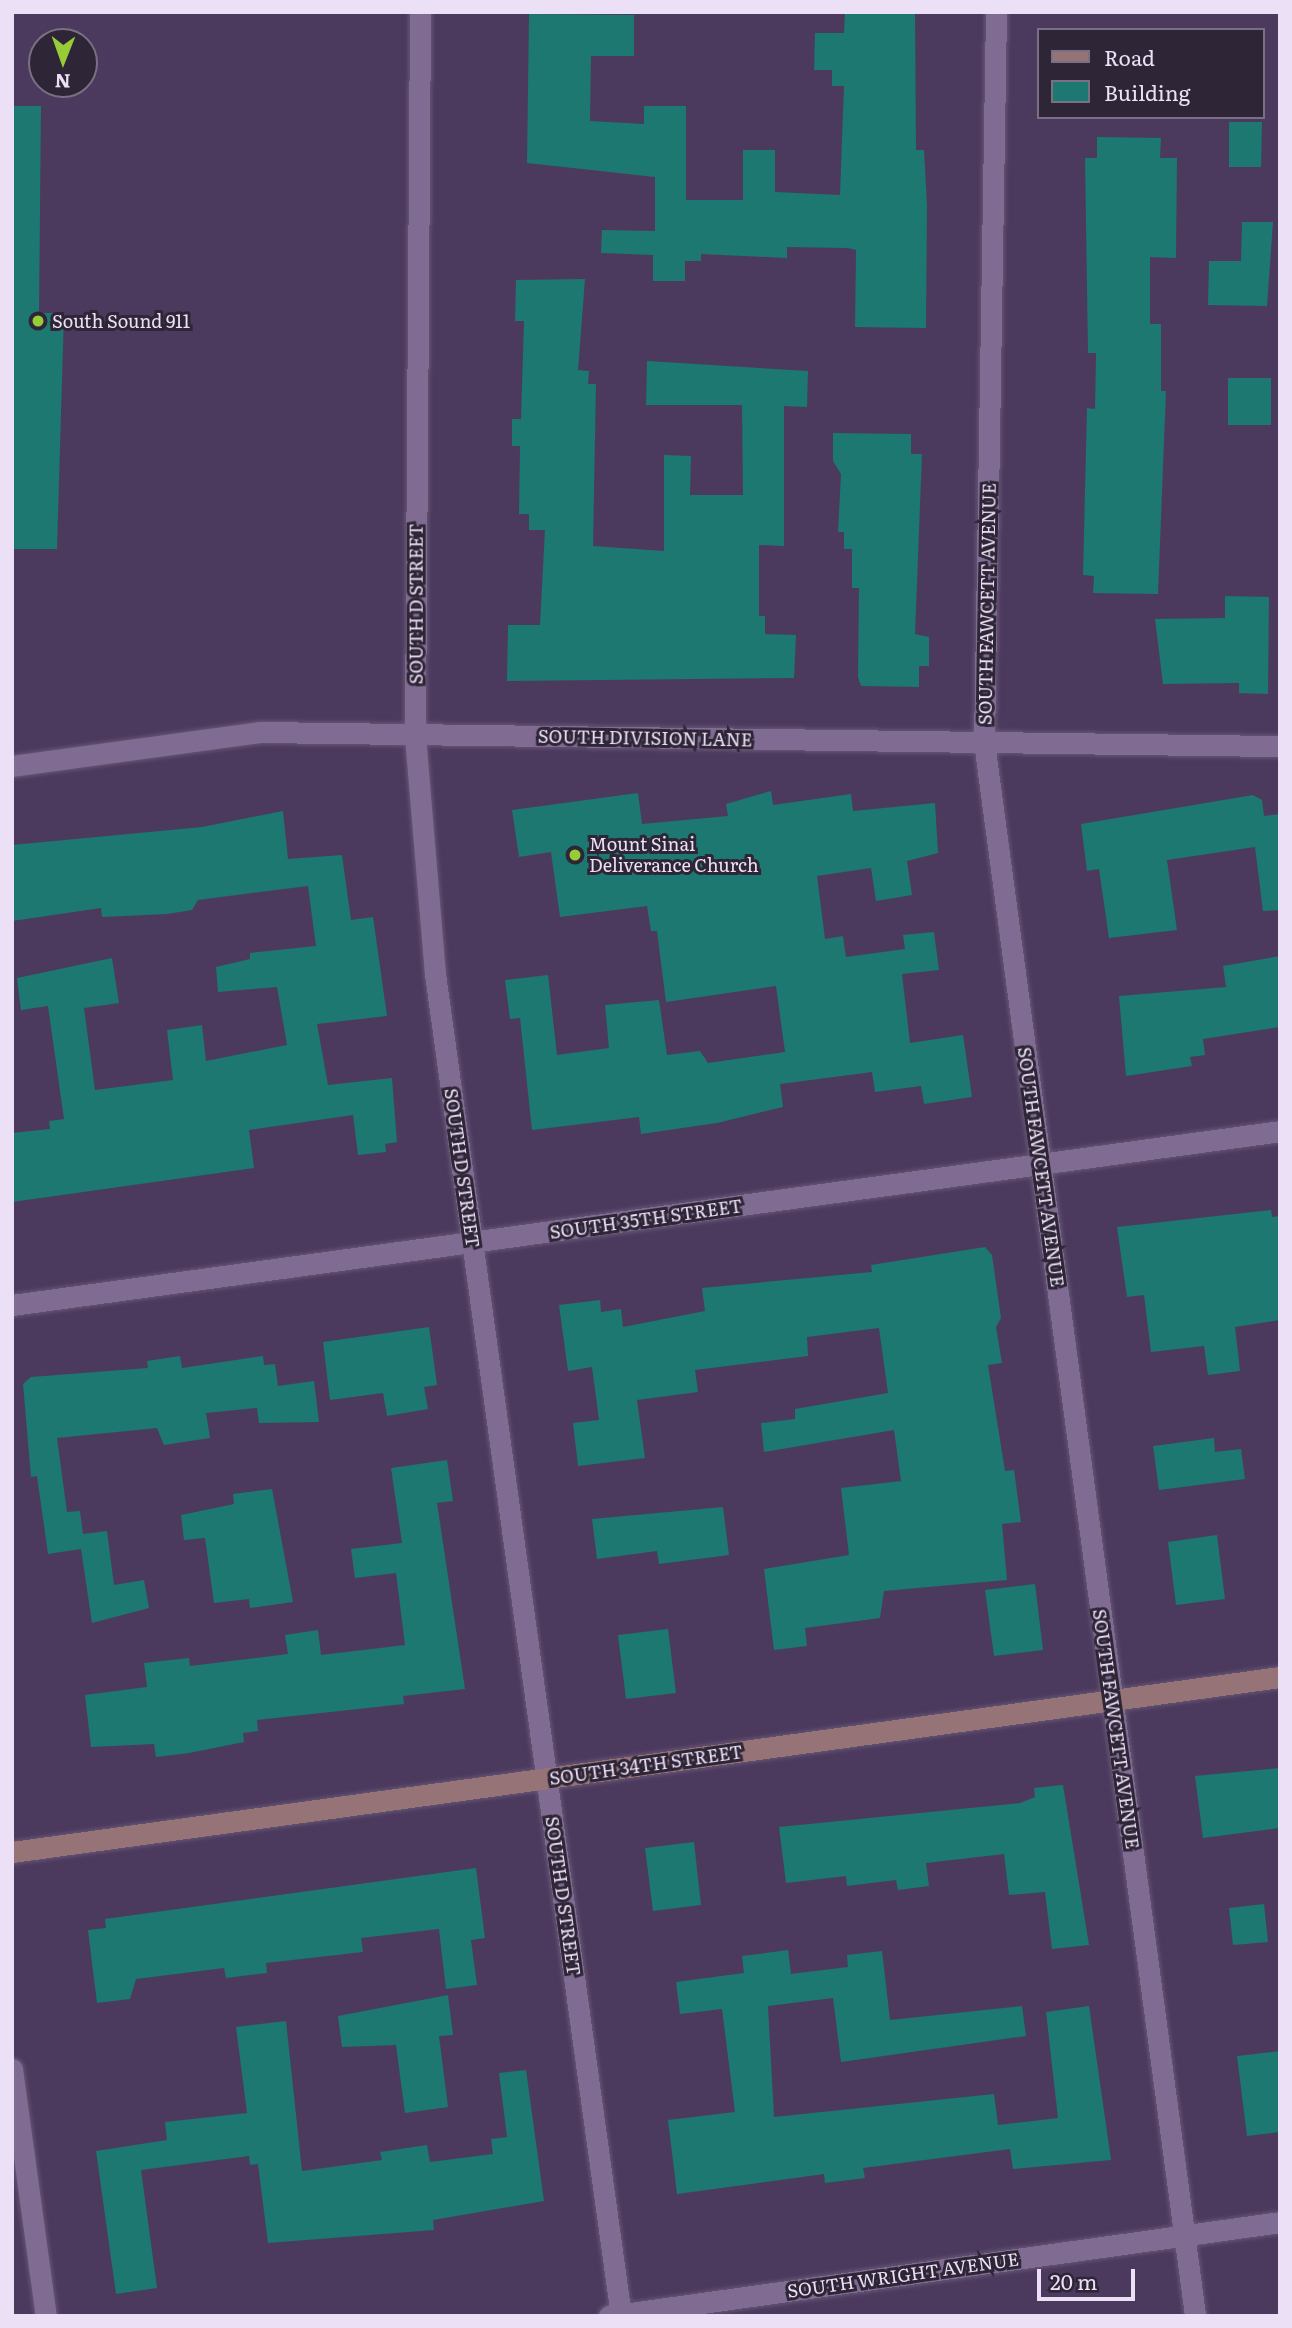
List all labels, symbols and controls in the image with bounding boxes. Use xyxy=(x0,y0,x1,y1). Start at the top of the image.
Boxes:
north arrow xyxy=(28,28,98,98)
legend xyxy=(1036,28,1264,119)
text: Road xyxy=(1104,41,1155,72)
text: N xyxy=(54,68,71,96)
text: Building xyxy=(1104,76,1190,107)
place label: South Sound 911 xyxy=(52,310,190,332)
marker: South Sound 911 xyxy=(30,313,46,329)
street label: SOUTH FAWCETT AVENUE xyxy=(974,483,1000,725)
street label: SOUTH D STREET xyxy=(405,524,427,684)
street label: SOUTH DIVISION LANE xyxy=(538,725,752,751)
place label: Mount Sinai Deliverance Church xyxy=(589,834,759,876)
marker: Mount Sinai Deliverance Church xyxy=(567,847,583,863)
street label: SOUTH FAWCETT AVENUE xyxy=(1013,1046,1069,1288)
street label: SOUTH D STREET xyxy=(440,1087,484,1249)
street label: SOUTH 35TH STREET xyxy=(548,1195,744,1243)
street label: SOUTH FAWCETT AVENUE xyxy=(1088,1608,1144,1850)
street label: SOUTH 34TH STREET xyxy=(548,1741,744,1789)
street label: SOUTH D STREET xyxy=(541,1815,585,1977)
street label: SOUTH WRIGHT AVENUE xyxy=(786,2248,1020,2302)
scale bar xyxy=(1040,2254,1138,2298)
text: 20 m xyxy=(1050,2265,1097,2296)

